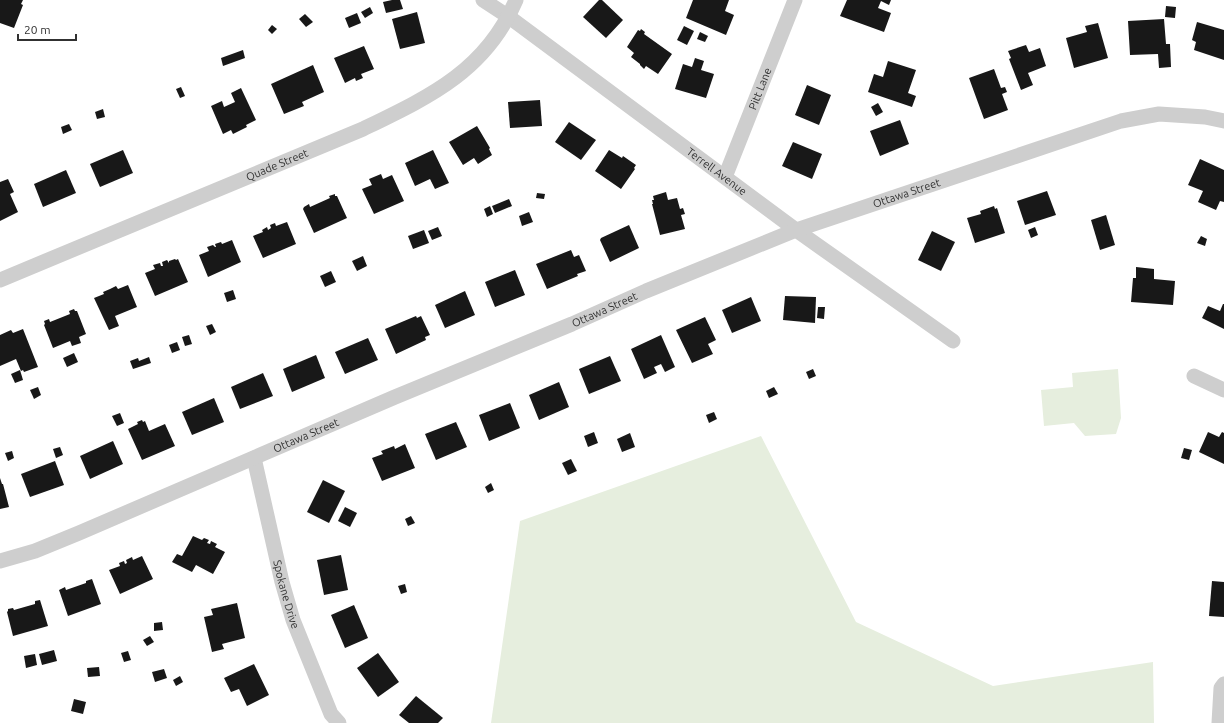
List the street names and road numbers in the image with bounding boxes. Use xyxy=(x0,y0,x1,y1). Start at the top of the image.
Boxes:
street label: Pitt Lane xyxy=(746,66,774,111)
street label: Terrell Avenue xyxy=(685,145,749,197)
street label: Quade Street xyxy=(244,146,311,183)
street label: Ottawa Street xyxy=(871,176,942,210)
street label: Ottawa Street xyxy=(570,289,640,329)
street label: Ottawa Street xyxy=(271,416,341,455)
street label: Spokane Drive xyxy=(271,559,302,630)

